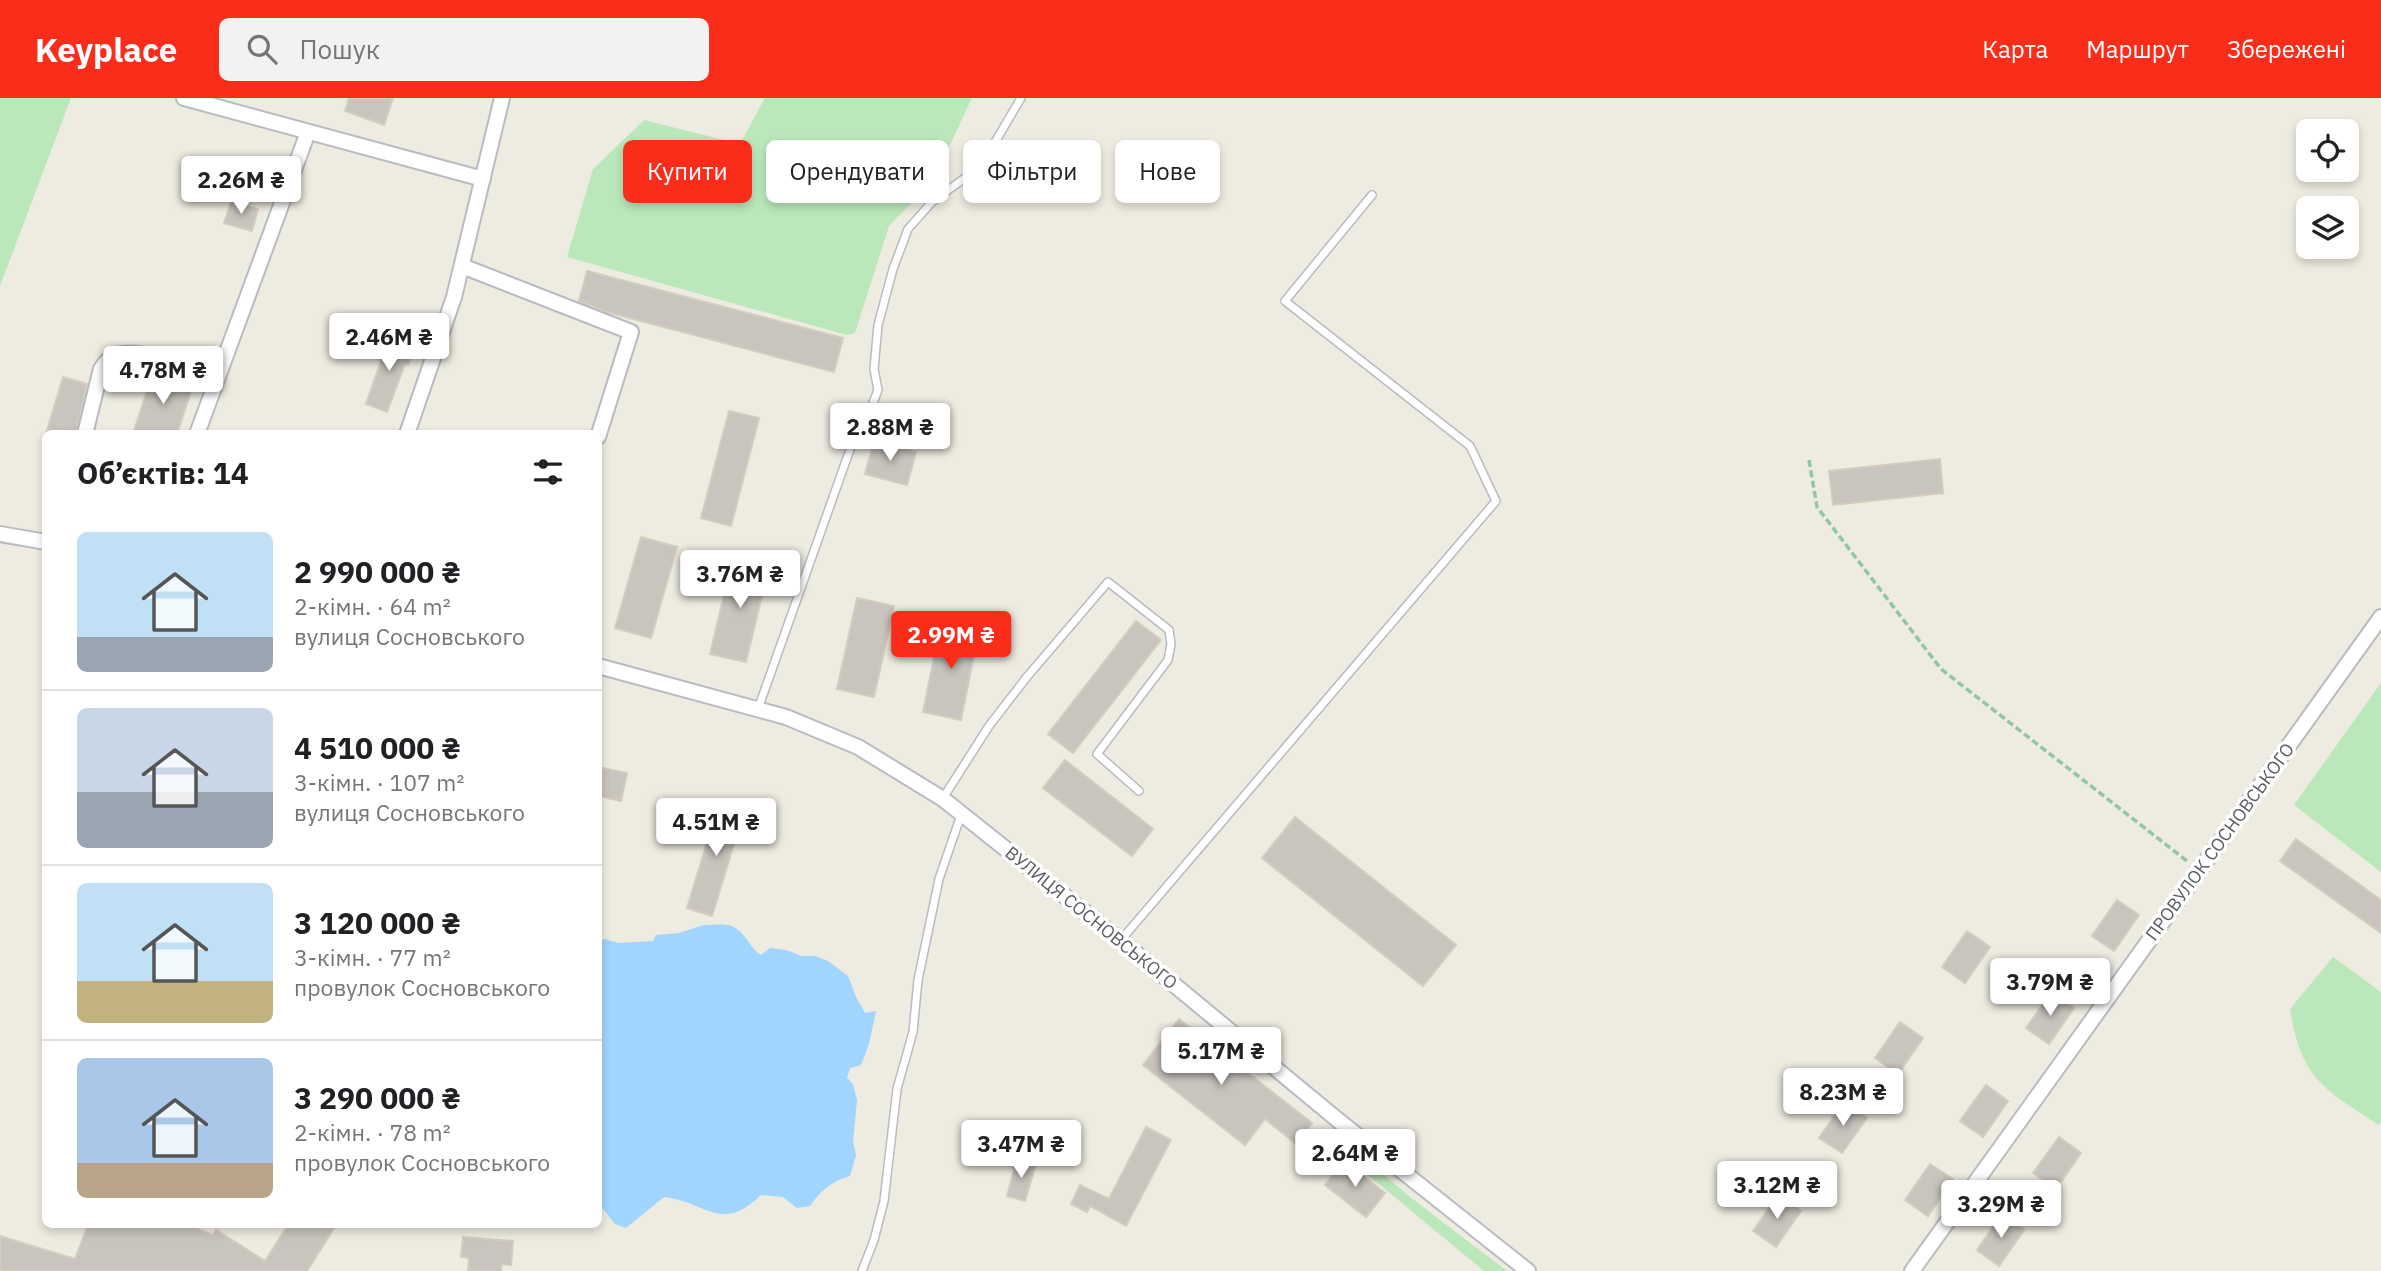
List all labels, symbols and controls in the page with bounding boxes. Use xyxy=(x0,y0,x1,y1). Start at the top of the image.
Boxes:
search box xyxy=(219,18,709,81)
text: Keyplace xyxy=(35,28,177,71)
icon: search xyxy=(243,30,281,68)
text: Пошук xyxy=(299,32,380,66)
text: Карта xyxy=(1982,33,2048,65)
text: Маршрут xyxy=(2086,33,2189,65)
text: Збережені xyxy=(2227,33,2346,65)
map controls xyxy=(2296,119,2359,259)
button: locate xyxy=(2296,119,2359,182)
chip: Купити xyxy=(623,140,752,203)
chip: Орендувати xyxy=(766,140,949,203)
chip: Фільтри xyxy=(963,140,1101,203)
chip: Нове xyxy=(1115,140,1220,203)
pin: 2.26M ₴ xyxy=(176,156,306,216)
text: 2.26M ₴ xyxy=(197,164,285,194)
button: layers xyxy=(2296,196,2359,259)
pin: 2.46M ₴ xyxy=(324,314,454,373)
text: 2.46M ₴ xyxy=(345,321,433,351)
pin: 4.78M ₴ xyxy=(98,346,228,406)
text: 4.78M ₴ xyxy=(119,354,207,384)
pin: 2.88M ₴ xyxy=(825,404,955,463)
text: 2.88M ₴ xyxy=(846,411,934,441)
text: Об’єктів: 14 xyxy=(77,453,249,492)
icon: filters xyxy=(529,453,567,491)
pin: 3.76M ₴ xyxy=(675,550,805,610)
text: 2 990 000 ₴ xyxy=(294,552,461,591)
text: 3.76M ₴ xyxy=(696,558,784,588)
icon: home xyxy=(133,560,217,644)
text: 2-кімн. · 64 m² xyxy=(294,591,451,621)
pin: 2.99M ₴ xyxy=(886,612,1016,671)
text: 2.99M ₴ xyxy=(907,619,995,649)
text: вулиця Сосновського xyxy=(294,621,525,651)
text: 4 510 000 ₴ xyxy=(294,728,461,767)
icon: home xyxy=(133,736,217,820)
street label: ПРОВУЛОК СОСНОВСЬКОГО xyxy=(2140,738,2299,945)
text: 3-кімн. · 107 m² xyxy=(294,767,464,797)
text: вулиця Сосновського xyxy=(294,797,525,827)
pin: 4.51M ₴ xyxy=(651,798,781,858)
text: 4.51M ₴ xyxy=(672,806,760,836)
street label: ВУЛИЦЯ СОСНОВСЬКОГО xyxy=(1000,841,1182,994)
text: 3 120 000 ₴ xyxy=(294,903,461,942)
icon: home xyxy=(133,911,217,995)
text: 3-кімн. · 77 m² xyxy=(294,942,451,972)
pin: 3.79M ₴ xyxy=(1985,958,2115,1018)
text: 3.79M ₴ xyxy=(2006,966,2094,996)
text: провулок Сосновського xyxy=(294,972,550,1002)
pin: 5.17M ₴ xyxy=(1156,1028,1286,1087)
text: 5.17M ₴ xyxy=(1177,1035,1265,1065)
pin: 8.23M ₴ xyxy=(1778,1068,1908,1128)
text: 8.23M ₴ xyxy=(1799,1076,1887,1106)
text: 3 290 000 ₴ xyxy=(294,1078,461,1117)
icon: home xyxy=(133,1086,217,1170)
text: 2-кімн. · 78 m² xyxy=(294,1117,451,1147)
pin: 3.47M ₴ xyxy=(956,1121,1086,1180)
text: 3.47M ₴ xyxy=(977,1128,1065,1158)
pin: 2.64M ₴ xyxy=(1290,1130,1420,1189)
text: 2.64M ₴ xyxy=(1311,1137,1399,1167)
text: провулок Сосновського xyxy=(294,1147,550,1177)
pin: 3.12M ₴ xyxy=(1712,1162,1842,1221)
text: 3.12M ₴ xyxy=(1733,1169,1821,1199)
pin: 3.29M ₴ xyxy=(1936,1180,2066,1240)
text: 3.29M ₴ xyxy=(1957,1188,2045,1218)

